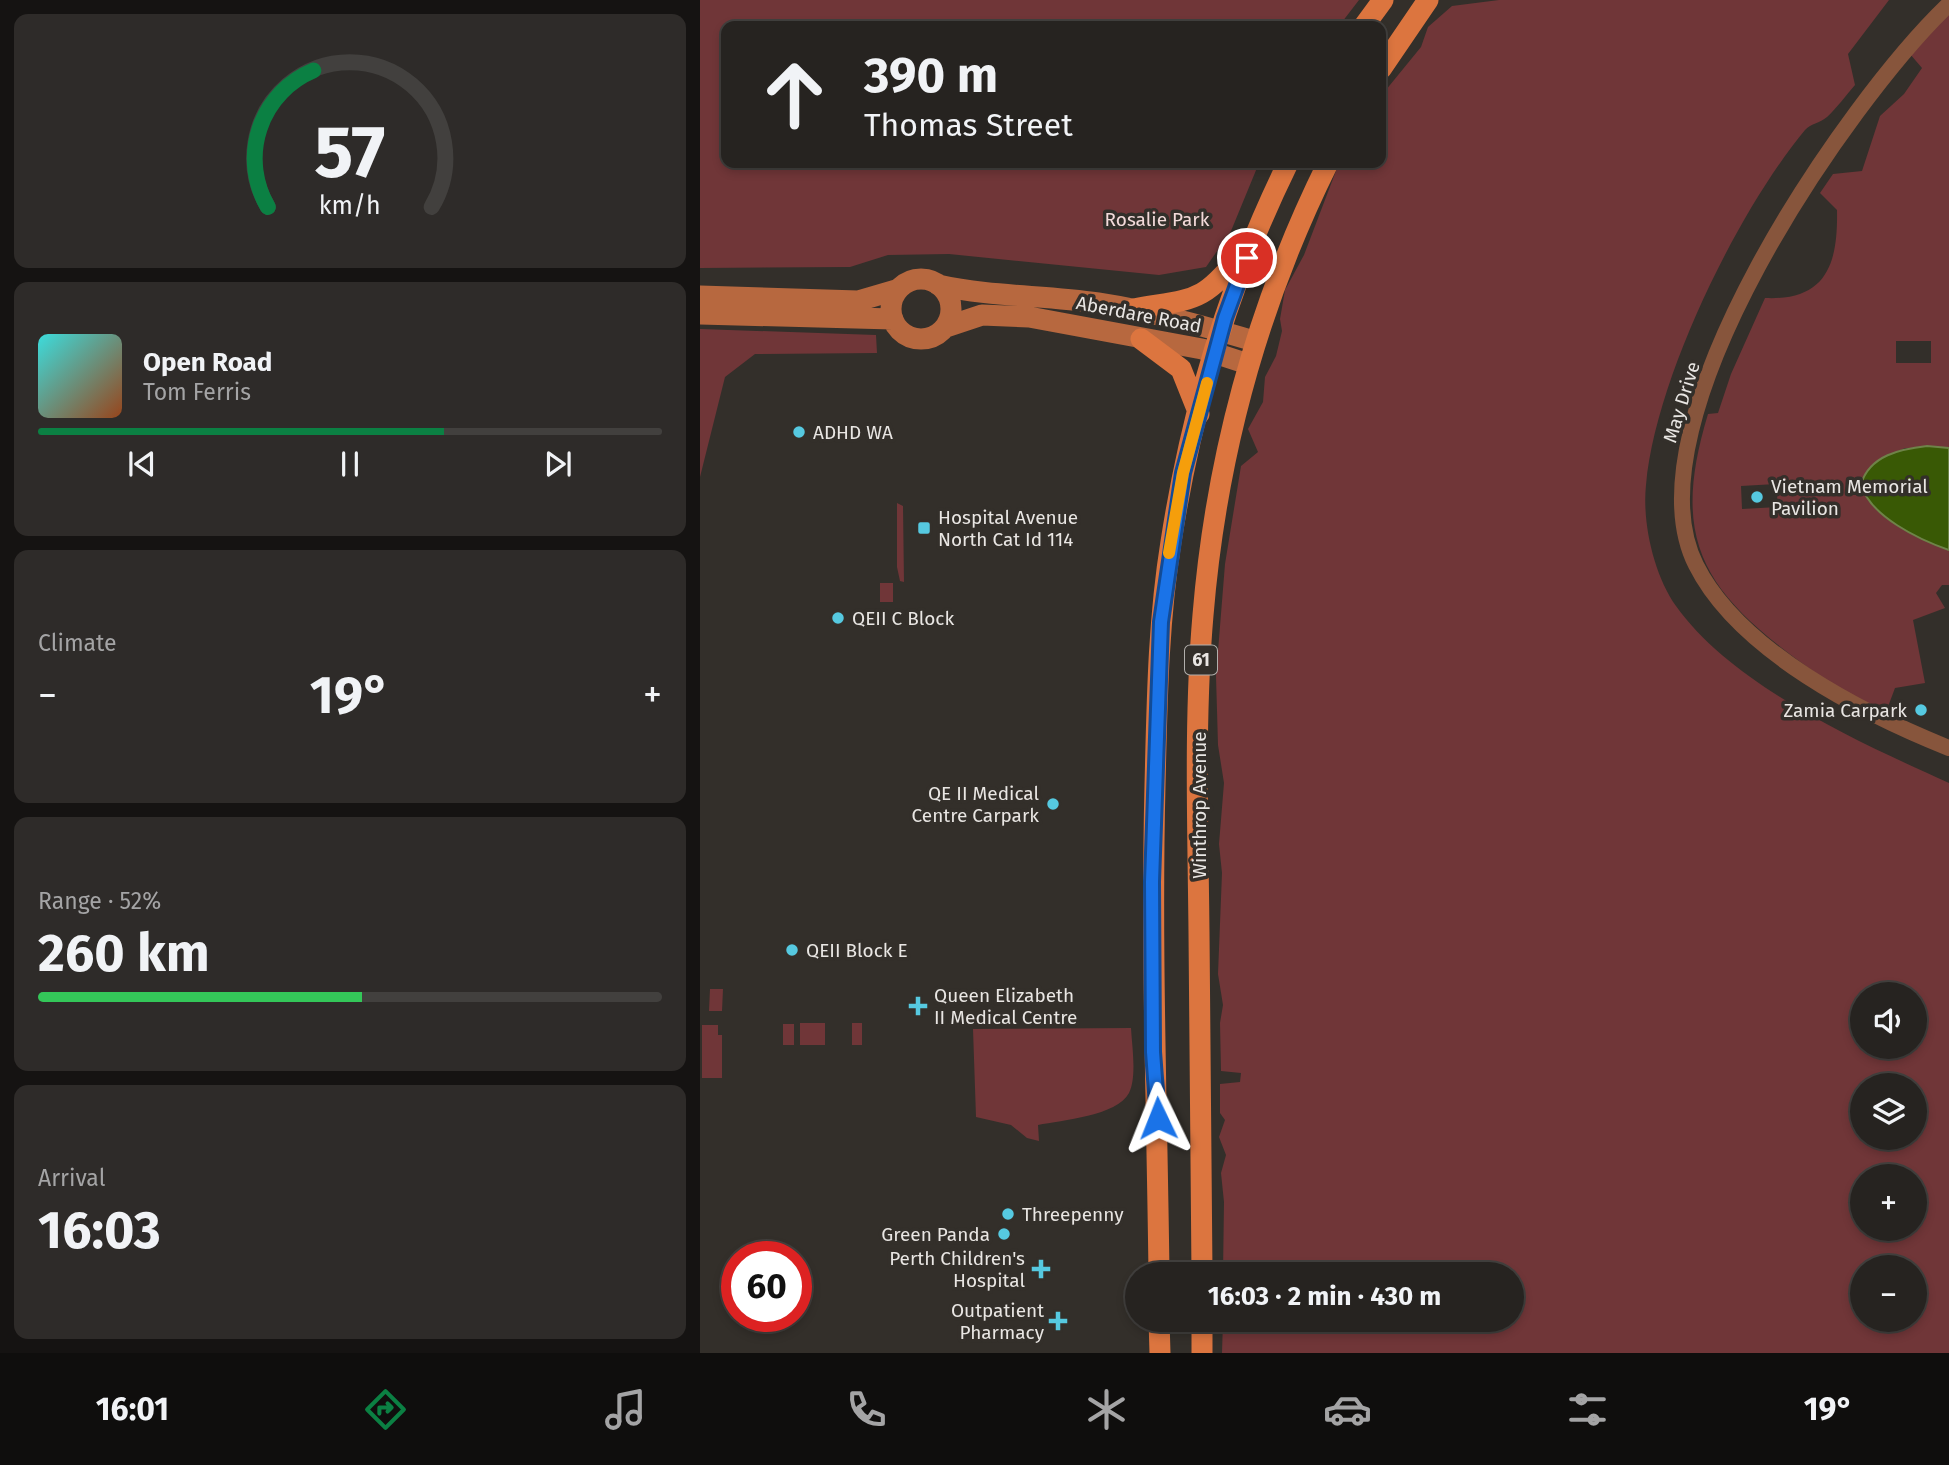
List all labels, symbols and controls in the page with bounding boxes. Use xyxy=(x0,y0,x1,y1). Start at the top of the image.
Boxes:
text: 390 m xyxy=(864,46,998,105)
icon: ahead xyxy=(749,49,840,140)
text: Thomas Street xyxy=(864,106,1073,144)
text: 57 xyxy=(314,109,386,196)
text: km/h xyxy=(319,191,381,221)
park label: Rosalie Park xyxy=(1105,208,1210,231)
pin xyxy=(1217,228,1277,288)
icon: arrive xyxy=(1228,239,1266,277)
street label: Aberdare Road xyxy=(1074,291,1203,338)
text: Open Road xyxy=(143,347,272,378)
street label: May Drive xyxy=(1658,359,1705,446)
text: Tom Ferris xyxy=(143,378,251,406)
place label: ADHD WA xyxy=(813,421,893,444)
marker: ADHD WA xyxy=(791,424,807,440)
icon: previous xyxy=(123,445,161,483)
icon: pause xyxy=(331,445,369,483)
icon: next xyxy=(539,445,577,483)
place label: Vietnam Memorial Pavilion xyxy=(1771,475,1928,520)
marker: Vietnam Memorial Pavilion xyxy=(1749,489,1765,505)
place label: Hospital Avenue North Cat Id 114 xyxy=(938,506,1078,551)
marker: Hospital Avenue North Cat Id 114 xyxy=(916,520,932,536)
place label: QEII C Block xyxy=(852,607,954,630)
marker: QEII C Block xyxy=(830,610,846,626)
text: Climate xyxy=(38,629,117,657)
road number: 61 xyxy=(1185,646,1217,674)
text: 19° xyxy=(310,664,390,727)
text: − xyxy=(38,672,57,718)
text: + xyxy=(643,672,662,718)
place label: Zamia Carpark xyxy=(1783,699,1907,722)
marker: Zamia Carpark xyxy=(1913,702,1929,718)
street label: Winthrop Avenue xyxy=(1188,731,1211,879)
place label: QE II Medical Centre Carpark xyxy=(912,782,1039,827)
marker: QE II Medical Centre Carpark xyxy=(1045,796,1061,812)
text: Range · 52% xyxy=(38,887,161,915)
text: 260 km xyxy=(38,922,210,985)
place label: QEII Block E xyxy=(806,939,908,962)
marker: QEII Block E xyxy=(784,942,800,958)
map controls xyxy=(1850,982,1927,1332)
button: sound xyxy=(1850,982,1927,1059)
place label: Queen Elizabeth II Medical Centre xyxy=(934,984,1077,1029)
marker: Queen Elizabeth II Medical Centre xyxy=(908,996,928,1016)
button: layers xyxy=(1850,1073,1927,1150)
position arrow xyxy=(1121,1081,1195,1155)
text: Arrival xyxy=(38,1164,105,1192)
button: + xyxy=(1850,1164,1927,1241)
text: 16:03 xyxy=(38,1199,161,1262)
place label: Threepenny xyxy=(1022,1203,1124,1226)
marker: Threepenny xyxy=(1000,1206,1016,1222)
place label: Green Panda xyxy=(881,1223,990,1246)
marker: Green Panda xyxy=(996,1226,1012,1242)
speed limit sign: 60 xyxy=(721,1241,812,1332)
place label: Perth Children's Hospital xyxy=(889,1247,1025,1292)
button: − xyxy=(1850,1255,1927,1332)
marker: Perth Children's Hospital xyxy=(1031,1259,1051,1279)
text: 16:03 · 2 min · 430 m xyxy=(1208,1281,1441,1312)
place label: Outpatient Pharmacy xyxy=(951,1299,1045,1344)
marker: Outpatient Pharmacy xyxy=(1050,1313,1066,1329)
icon: directions xyxy=(361,1385,410,1434)
icon: music xyxy=(601,1385,650,1434)
icon: phone xyxy=(842,1385,891,1434)
icon: climate xyxy=(1082,1385,1131,1434)
icon: car xyxy=(1323,1385,1372,1434)
icon: filters xyxy=(1563,1385,1612,1434)
text: 16:01 xyxy=(96,1390,169,1428)
text: 19° xyxy=(1804,1390,1853,1428)

